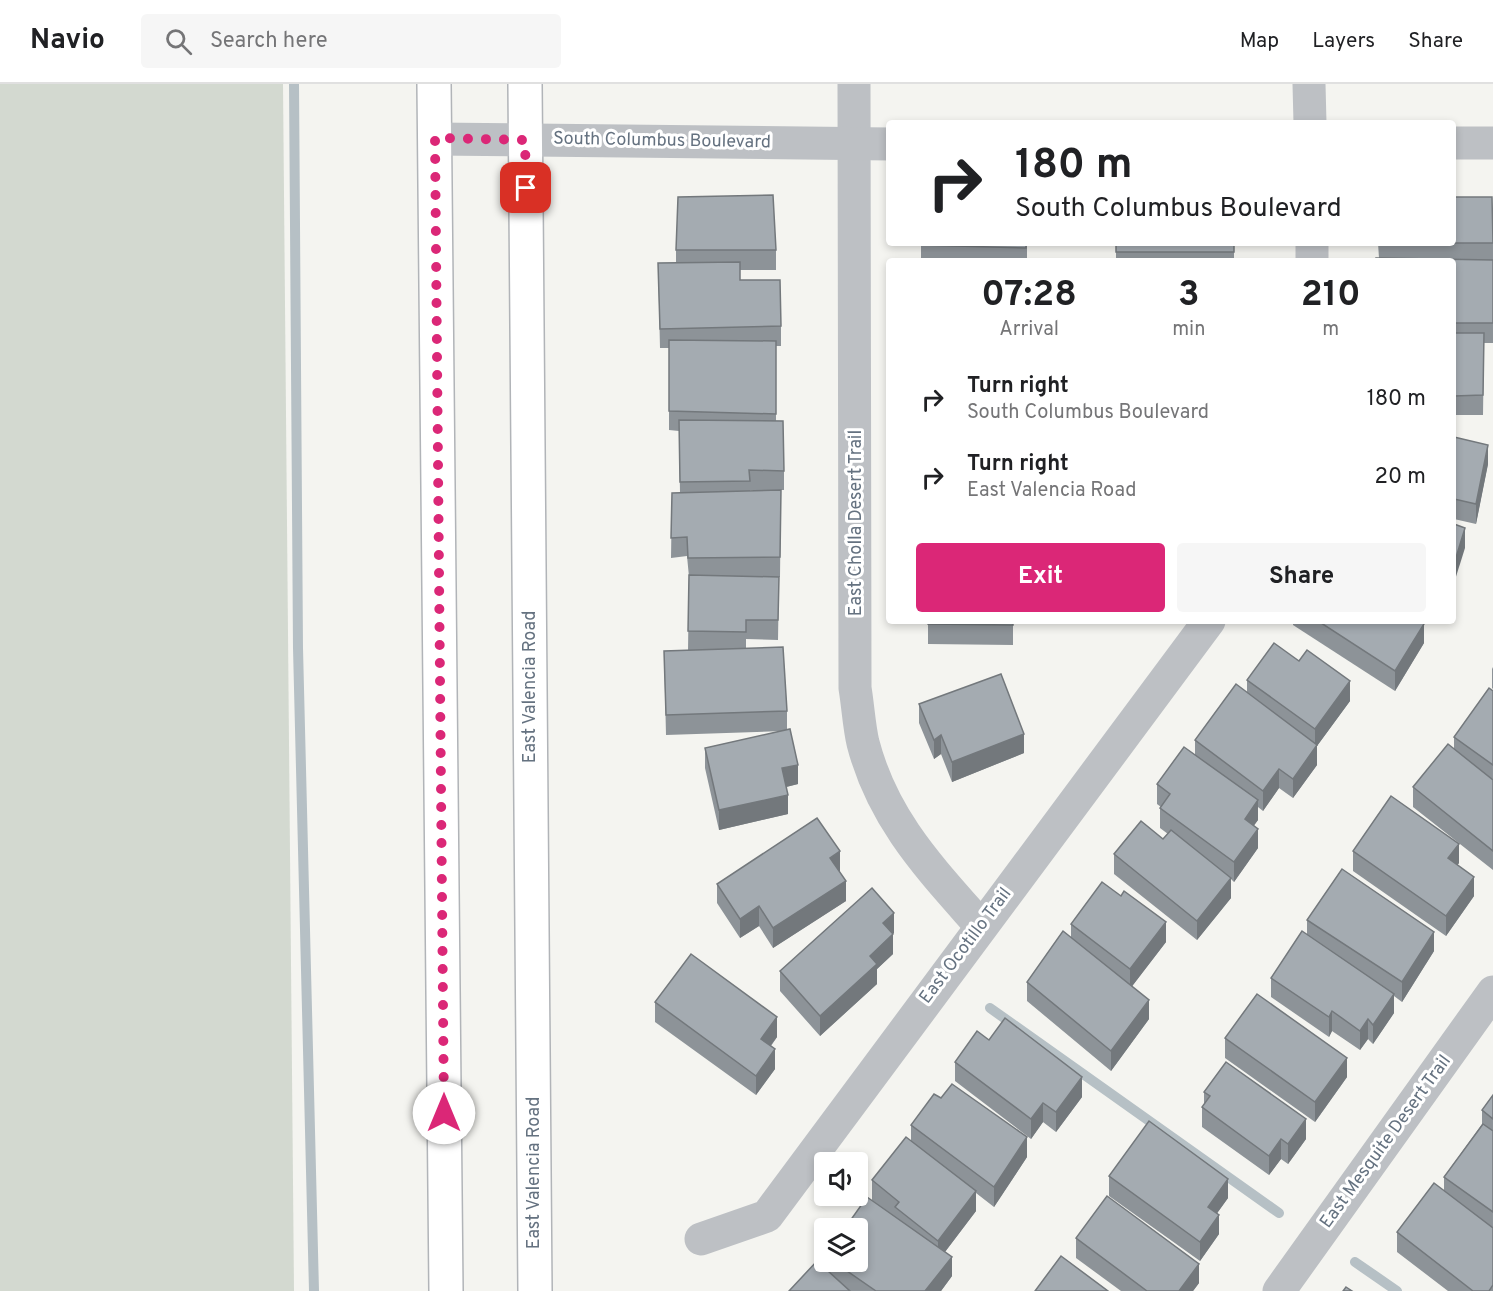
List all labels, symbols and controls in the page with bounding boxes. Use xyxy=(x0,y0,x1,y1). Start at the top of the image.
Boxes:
search box xyxy=(141,14,561,68)
text: Navio xyxy=(30,23,105,59)
icon: search xyxy=(162,25,195,58)
text: Search here xyxy=(210,28,327,55)
text: Map xyxy=(1240,28,1279,55)
text: Layers xyxy=(1312,28,1375,55)
text: Share xyxy=(1408,28,1463,55)
street label: South Columbus Boulevard xyxy=(553,128,771,154)
text: 180 m xyxy=(1015,140,1132,193)
icon: right xyxy=(916,144,994,222)
pin xyxy=(500,162,551,213)
icon: arrive xyxy=(509,171,542,204)
text: South Columbus Boulevard xyxy=(1015,192,1342,226)
text: 07:28 xyxy=(981,273,1077,319)
text: 3 xyxy=(1178,273,1200,319)
text: 210 xyxy=(1301,273,1361,319)
text: Arrival xyxy=(999,317,1059,343)
text: min xyxy=(1172,317,1205,343)
text: m xyxy=(1322,317,1339,343)
text: Turn right xyxy=(967,373,1069,400)
icon: right xyxy=(916,383,949,416)
text: 180 m xyxy=(1367,386,1426,413)
text: South Columbus Boulevard xyxy=(967,400,1209,426)
street label: East Cholla Desert Trail xyxy=(845,430,868,616)
text: Turn right xyxy=(967,451,1069,478)
icon: right xyxy=(916,461,949,494)
text: 20 m xyxy=(1375,464,1426,491)
text: East Valencia Road xyxy=(967,478,1137,504)
button: Exit xyxy=(916,543,1165,612)
button: Share xyxy=(1177,543,1426,612)
street label: East Valencia Road xyxy=(519,611,542,763)
street label: East Ocotillo Trail xyxy=(915,883,1017,1009)
street label: East Mesquite Desert Trail xyxy=(1315,1051,1457,1233)
position arrow xyxy=(412,1081,476,1145)
street label: East Valencia Road xyxy=(523,1097,546,1249)
map controls xyxy=(814,1152,868,1272)
button: sound xyxy=(814,1152,868,1206)
button: layers xyxy=(814,1218,868,1272)

